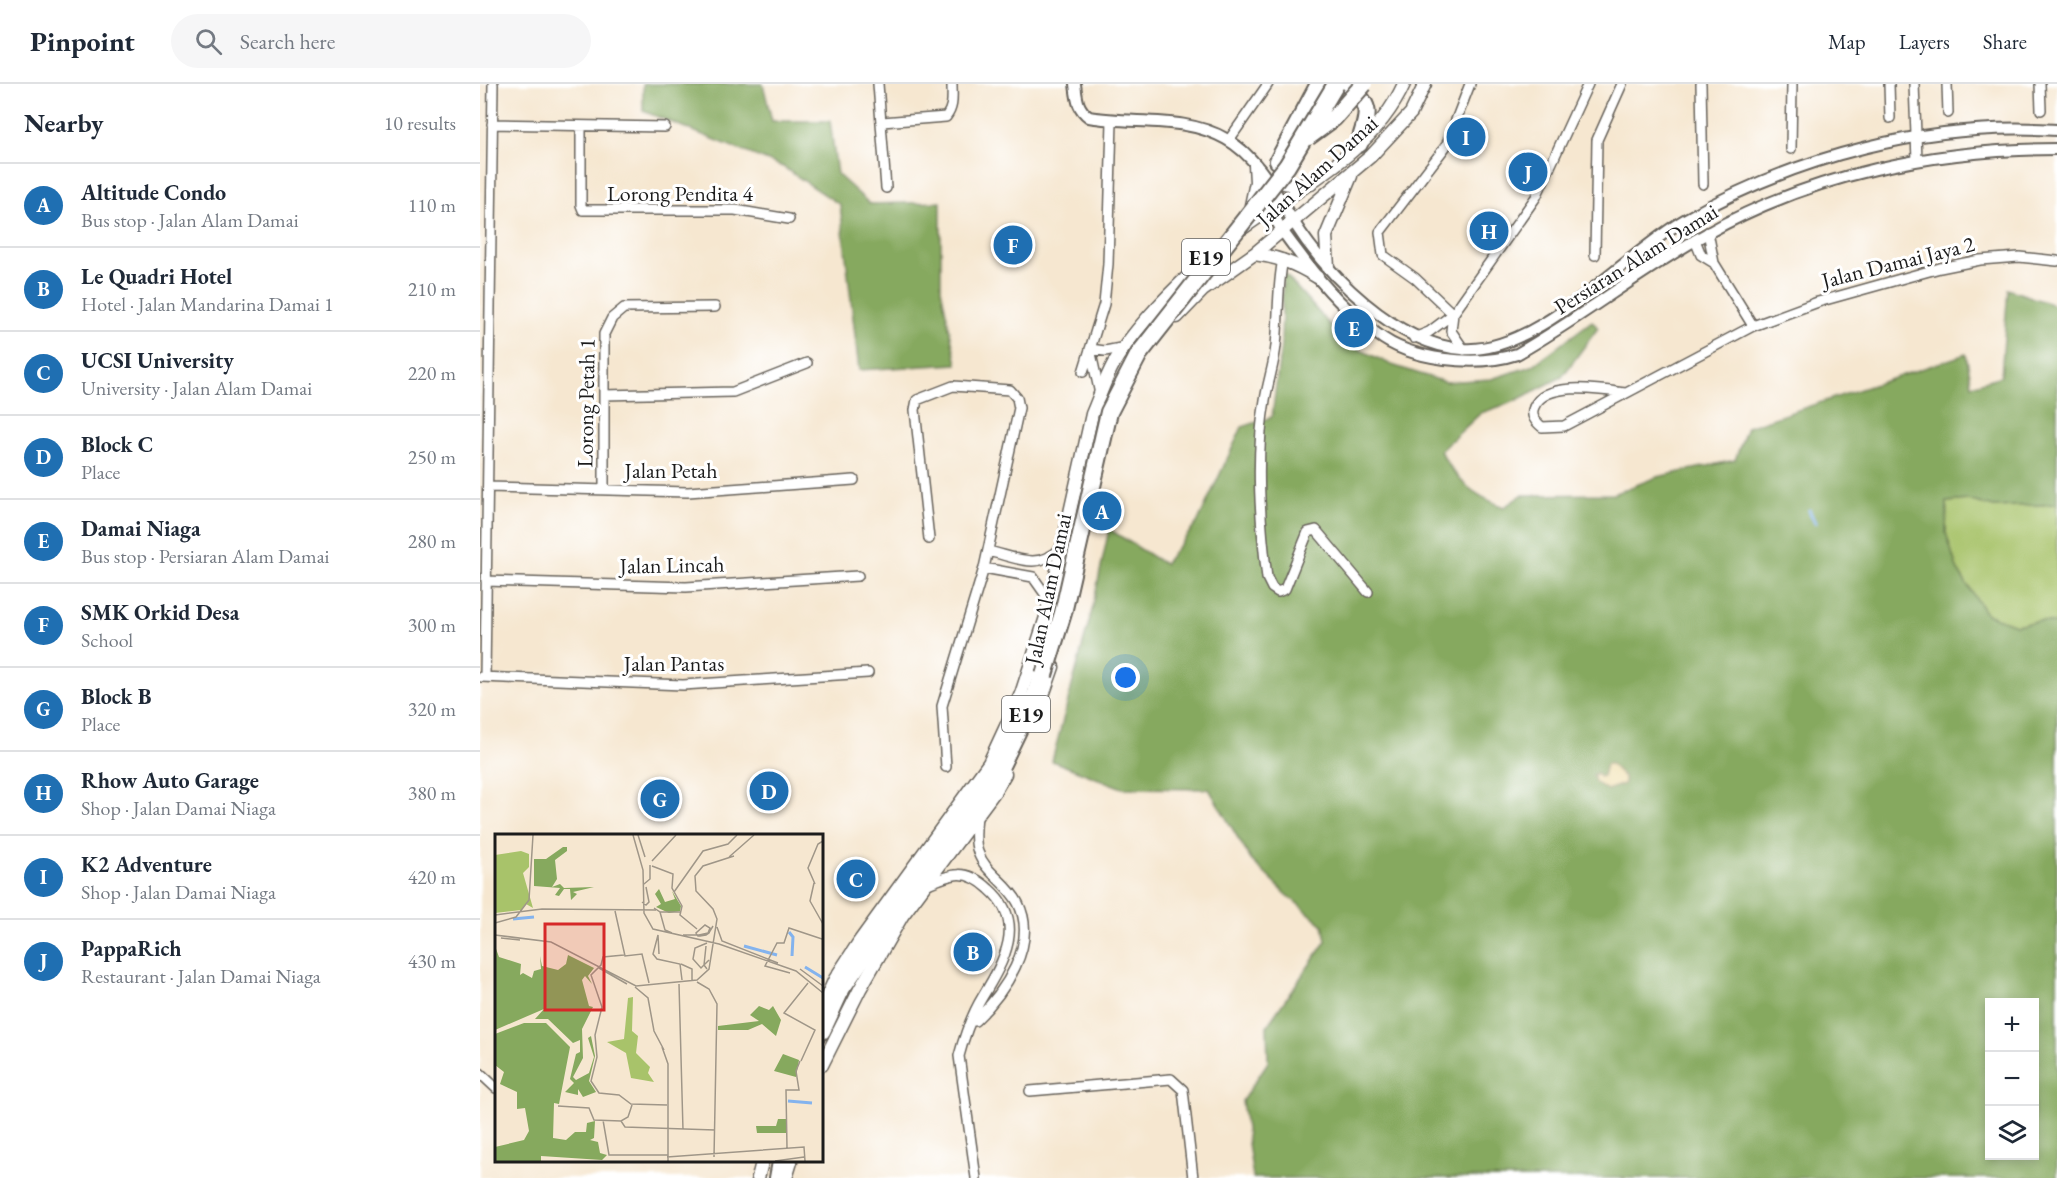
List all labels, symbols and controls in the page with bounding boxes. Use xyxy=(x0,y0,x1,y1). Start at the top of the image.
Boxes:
search box xyxy=(171,14,591,68)
text: Pinpoint xyxy=(30,23,135,59)
icon: search xyxy=(192,25,225,58)
text: Search here xyxy=(240,27,335,56)
text: Map xyxy=(1828,28,1866,55)
text: Layers xyxy=(1899,28,1950,55)
text: Share xyxy=(1983,28,2027,55)
text: Nearby xyxy=(24,106,104,140)
street label: Jalan Alam Damai xyxy=(1249,109,1384,235)
text: 10 results xyxy=(384,110,456,136)
pin: I xyxy=(1446,115,1486,160)
pin: J xyxy=(1508,150,1548,194)
text: Altitude Condo xyxy=(81,178,226,207)
street label: Lorong Pendita 4 xyxy=(607,179,753,208)
text: A xyxy=(36,192,51,218)
text: 110 m xyxy=(408,192,456,218)
street label: Persiaran Alam Damai xyxy=(1549,197,1723,321)
text: Bus stop · Jalan Alam Damai xyxy=(81,207,299,233)
pin: H xyxy=(1470,208,1508,254)
pin: F xyxy=(994,222,1032,268)
street label: Jalan Damai Jaya 2 xyxy=(1817,229,1978,295)
road number: E19 xyxy=(1182,239,1230,275)
text: Le Quadri Hotel xyxy=(81,262,232,291)
text: B xyxy=(37,276,50,302)
text: 210 m xyxy=(408,276,456,302)
text: Hotel · Jalan Mandarina Damai 1 xyxy=(81,291,334,317)
pin: E xyxy=(1334,306,1374,350)
street label: Lorong Petah 1 xyxy=(570,338,602,468)
text: UCSI University xyxy=(81,346,234,375)
text: C xyxy=(36,360,51,386)
text: 220 m xyxy=(408,360,456,386)
text: University · Jalan Alam Damai xyxy=(81,375,312,401)
text: Block C xyxy=(81,430,153,459)
text: D xyxy=(36,444,51,470)
text: 250 m xyxy=(408,444,456,470)
street label: Jalan Petah xyxy=(623,456,717,485)
text: Place xyxy=(81,459,120,485)
pin: A xyxy=(1082,488,1122,534)
street label: Jalan Alam Damai xyxy=(1017,511,1078,669)
text: Damai Niaga xyxy=(81,514,201,543)
text: E xyxy=(38,528,49,554)
text: 280 m xyxy=(408,528,456,554)
text: Bus stop · Persiaran Alam Damai xyxy=(81,543,330,569)
street label: Jalan Lincah xyxy=(617,550,725,580)
text: SMK Orkid Desa xyxy=(81,598,239,627)
text: F xyxy=(38,612,49,638)
text: 300 m xyxy=(408,612,456,638)
text: School xyxy=(81,627,133,653)
street label: Jalan Pantas xyxy=(622,649,724,678)
your location xyxy=(1111,663,1140,692)
text: Block B xyxy=(81,682,152,711)
text: G xyxy=(36,696,51,722)
text: 320 m xyxy=(408,696,456,722)
road number: E19 xyxy=(1002,696,1050,732)
text: Place xyxy=(81,711,120,737)
text: Rhow Auto Garage xyxy=(81,766,259,795)
pin: D xyxy=(750,768,788,814)
pin: G xyxy=(640,776,680,822)
text: H xyxy=(35,780,52,806)
text: 380 m xyxy=(408,780,456,806)
text: Shop · Jalan Damai Niaga xyxy=(81,795,276,821)
inset map xyxy=(495,834,824,1163)
text: K2 Adventure xyxy=(81,850,212,879)
pin: C xyxy=(836,856,875,902)
text: I xyxy=(40,864,47,890)
text: 420 m xyxy=(408,864,456,890)
text: Shop · Jalan Damai Niaga xyxy=(81,879,276,905)
pin: B xyxy=(954,930,992,974)
text: PappaRich xyxy=(81,934,182,963)
text: J xyxy=(40,948,47,974)
text: 430 m xyxy=(408,948,456,974)
text: Restaurant · Jalan Damai Niaga xyxy=(81,963,321,989)
map controls xyxy=(1985,998,2039,1160)
button: + xyxy=(1985,998,2039,1052)
button: − xyxy=(1985,1052,2039,1106)
button: layers xyxy=(1985,1106,2039,1160)

